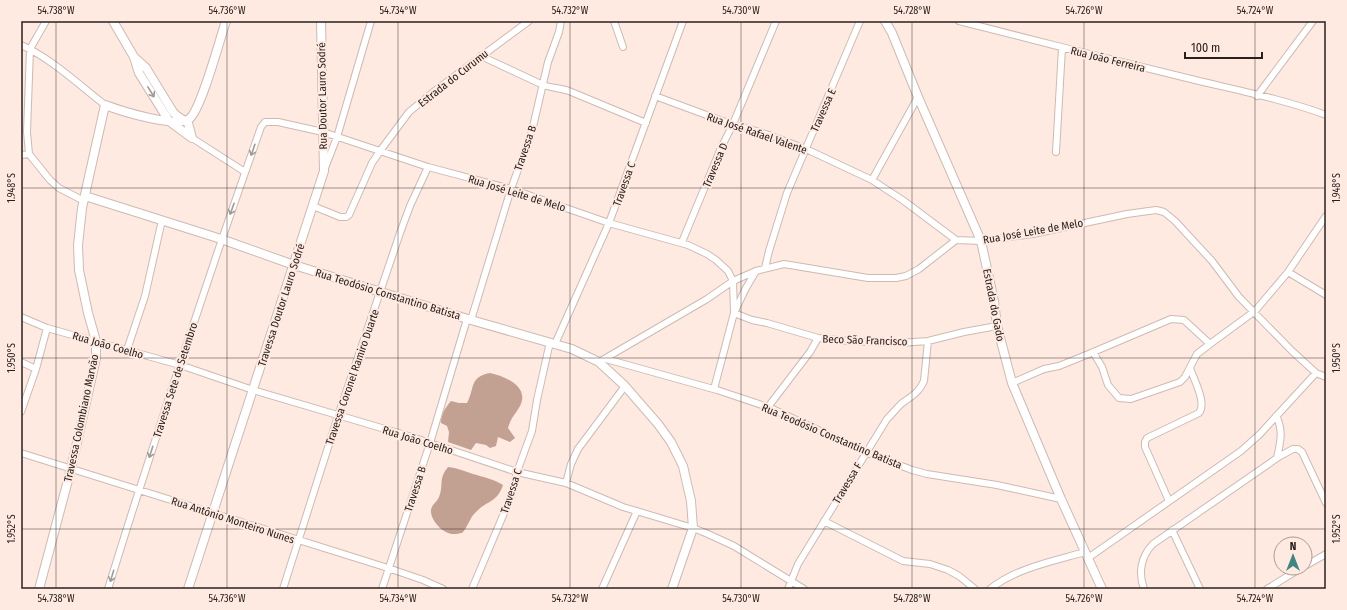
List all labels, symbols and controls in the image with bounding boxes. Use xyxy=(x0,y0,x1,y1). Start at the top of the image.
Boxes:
text: 54.738°W xyxy=(37,5,75,17)
text: 54.736°W xyxy=(208,5,246,17)
text: 54.734°W xyxy=(379,5,417,17)
text: 54.732°W xyxy=(552,5,589,17)
text: 54.730°W xyxy=(722,5,760,17)
text: 54.728°W xyxy=(893,5,931,17)
text: 54.726°W xyxy=(1066,5,1103,17)
text: 54.724°W xyxy=(1237,5,1274,17)
scale bar xyxy=(1185,34,1262,60)
text: 100 m xyxy=(1191,41,1220,55)
street label: Rua Doutor Lauro Sodré xyxy=(315,42,330,150)
street label: Rua João Ferreira xyxy=(1069,44,1147,75)
street label: Estrada do Curumu xyxy=(416,47,491,110)
one-way arrow xyxy=(147,86,155,98)
street label: Travessa E xyxy=(808,86,839,134)
street label: Rua José Rafael Valente xyxy=(705,110,809,157)
street label: Travessa B xyxy=(512,124,539,172)
street label: Travessa D xyxy=(700,141,731,190)
one-way arrow xyxy=(248,143,256,155)
street label: Travessa C xyxy=(610,160,639,208)
street label: Rua José Leite de Melo xyxy=(467,172,567,215)
text: 1.948°S xyxy=(6,173,18,203)
text: 1.948°S xyxy=(1331,173,1343,203)
one-way arrow xyxy=(227,203,235,215)
street label: Rua José Leite de Melo xyxy=(982,216,1084,247)
street label: Travessa Doutor Lauro Sodré xyxy=(255,242,308,368)
street label: Rua Teodósio Constantino Batista xyxy=(314,266,462,323)
street label: Estrada do Gado xyxy=(980,268,1007,343)
street label: Travessa Coronel Ramiro Duarte xyxy=(323,308,382,447)
street label: Travessa Sete de Setembro xyxy=(151,321,200,440)
street label: Rua João Coelho xyxy=(71,329,145,362)
street label: Beco São Francisco xyxy=(822,333,908,348)
text: 1.950°S xyxy=(6,343,18,373)
text: 1.950°S xyxy=(1331,343,1343,373)
street label: Travessa Colombiano Marvão xyxy=(62,353,101,483)
street label: Rua Teodósio Constantino Batista xyxy=(760,401,904,472)
street label: Rua João Coelho xyxy=(381,424,455,457)
one-way arrow xyxy=(147,446,155,458)
street label: Travessa F xyxy=(830,460,865,506)
street label: Travessa B xyxy=(402,465,429,514)
street label: Travessa C xyxy=(498,467,525,515)
street label: Rua Antônio Monteiro Nunes xyxy=(170,494,296,547)
text: 1.952°S xyxy=(6,514,18,544)
text: 1.952°S xyxy=(1331,514,1343,544)
north arrow xyxy=(1273,536,1313,576)
text: N xyxy=(1290,540,1296,553)
one-way arrow xyxy=(108,569,115,582)
text: 54.738°W xyxy=(37,593,75,605)
text: 54.736°W xyxy=(208,593,246,605)
text: 54.734°W xyxy=(379,593,417,605)
text: 54.732°W xyxy=(552,593,589,605)
text: 54.730°W xyxy=(722,593,760,605)
text: 54.728°W xyxy=(893,593,931,605)
text: 54.726°W xyxy=(1066,593,1103,605)
text: 54.724°W xyxy=(1237,593,1274,605)

